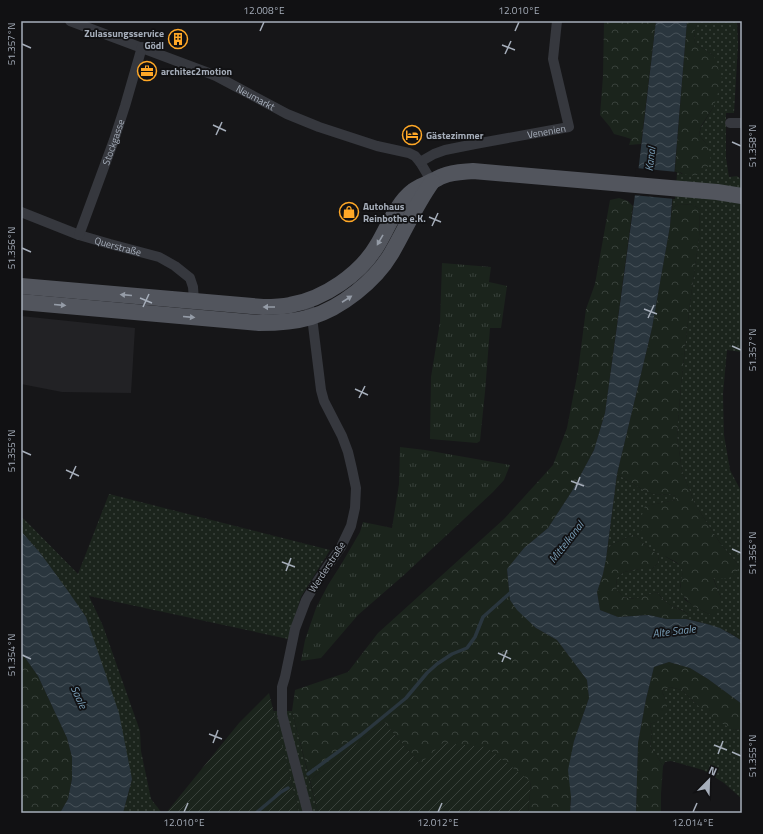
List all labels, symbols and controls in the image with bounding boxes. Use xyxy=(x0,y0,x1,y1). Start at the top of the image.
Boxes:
text: 12.008°E xyxy=(243,3,285,18)
text: 12.010°E xyxy=(498,3,540,18)
text: 51.357°N xyxy=(4,23,19,65)
place label: Zulassungsservice Gödl xyxy=(84,26,164,53)
building icon: Zulassungsservice Gödl xyxy=(167,28,189,50)
office icon: architec2motion xyxy=(136,60,158,82)
place label: architec2motion xyxy=(161,64,232,79)
street label: Neumarkt xyxy=(233,81,278,114)
street label: Stockgasse xyxy=(98,117,128,167)
street label: Venenien xyxy=(526,120,567,142)
hotel icon: Gästezimmer xyxy=(401,124,423,146)
text: 51.358°N xyxy=(745,125,760,167)
place label: Gästezimmer xyxy=(426,128,484,143)
water label: Kanal xyxy=(641,144,660,172)
place label: Autohaus Reinbothe e.K. xyxy=(363,199,426,226)
shop icon: Autohaus Reinbothe e.K. xyxy=(338,201,360,223)
text: 51.356°N xyxy=(4,227,19,269)
street label: Querstraße xyxy=(93,232,143,260)
one-way arrow xyxy=(377,234,383,246)
one-way arrow xyxy=(120,292,132,298)
one-way arrow xyxy=(341,295,353,302)
one-way arrow xyxy=(54,302,66,309)
one-way arrow xyxy=(262,304,275,310)
one-way arrow xyxy=(183,313,195,320)
text: 51.357°N xyxy=(745,329,760,371)
text: 51.355°N xyxy=(4,430,19,472)
water label: Mittelkanal xyxy=(545,517,588,566)
text: 51.356°N xyxy=(745,532,760,574)
street label: Werderstraße xyxy=(305,538,349,596)
water label: Alte Saale xyxy=(651,620,697,642)
text: 51.354°N xyxy=(4,634,19,676)
water label: Saale xyxy=(67,683,92,712)
text: 51.355°N xyxy=(745,735,760,777)
north arrow xyxy=(689,760,729,800)
text: N xyxy=(706,762,720,780)
text: 12.010°E xyxy=(163,815,205,830)
text: 12.012°E xyxy=(417,815,459,830)
text: 12.014°E xyxy=(672,815,714,830)

